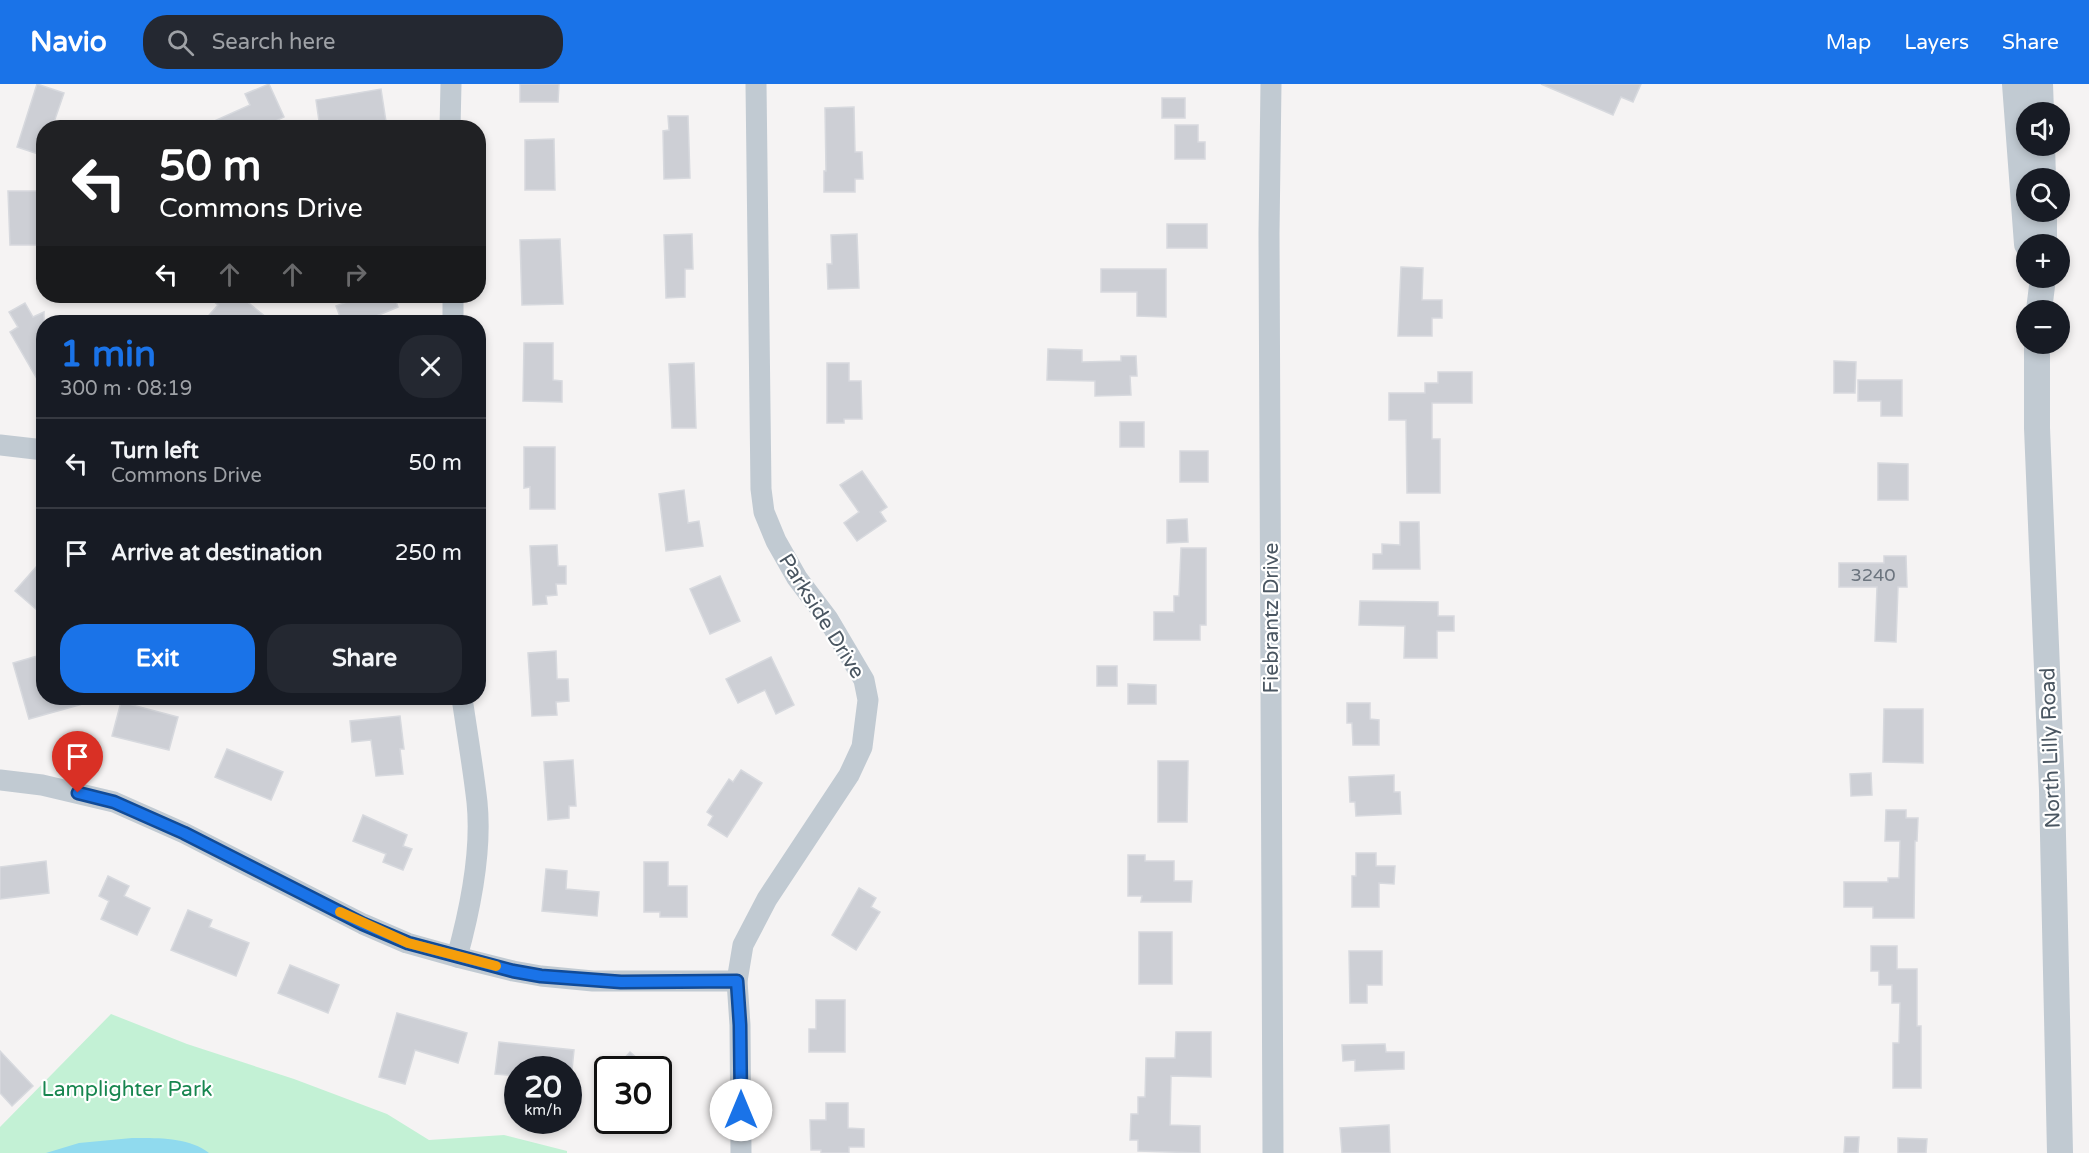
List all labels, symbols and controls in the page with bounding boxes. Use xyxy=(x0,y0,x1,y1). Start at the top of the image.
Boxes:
search box xyxy=(143,15,563,69)
text: Navio xyxy=(30,25,107,59)
icon: search xyxy=(164,26,197,59)
text: Search here xyxy=(212,29,336,55)
text: Map xyxy=(1826,30,1871,55)
text: Layers xyxy=(1904,30,1969,55)
text: Share xyxy=(2002,30,2059,55)
map controls xyxy=(2016,102,2070,354)
button: sound xyxy=(2016,102,2070,156)
text: 50 m xyxy=(159,141,261,192)
icon: left xyxy=(60,144,138,222)
button: search xyxy=(2016,168,2070,222)
text: Commons Drive xyxy=(159,192,363,225)
button: + xyxy=(2016,234,2070,288)
icon: left xyxy=(150,258,183,291)
icon: ahead xyxy=(213,258,246,291)
icon: ahead xyxy=(276,258,309,291)
icon: right xyxy=(339,258,372,291)
button: − xyxy=(2016,300,2070,354)
text: 1 min xyxy=(60,333,156,376)
button: close xyxy=(399,335,462,398)
text: 300 m · 08:19 xyxy=(60,377,192,401)
text: Turn left xyxy=(111,438,199,464)
icon: left xyxy=(60,447,93,480)
text: 50 m xyxy=(408,450,462,476)
text: Commons Drive xyxy=(111,464,262,488)
icon: arrive xyxy=(60,537,93,570)
text: Arrive at destination xyxy=(111,540,322,566)
text: 250 m xyxy=(395,540,462,566)
street label: Fiebrantz Drive xyxy=(1259,542,1284,693)
street label: Parkside Drive xyxy=(773,549,870,683)
house number: 3240 xyxy=(1850,564,1896,586)
button: Exit xyxy=(60,624,255,693)
button: Share xyxy=(267,624,462,693)
street label: North Lilly Road xyxy=(2035,667,2066,829)
pin xyxy=(52,731,103,793)
icon: arrive xyxy=(61,740,94,773)
speed limit sign: 30 xyxy=(594,1056,672,1134)
text: 20 xyxy=(524,1069,562,1106)
park label: Lamplighter Park xyxy=(42,1077,212,1102)
position arrow xyxy=(709,1078,773,1142)
text: km/h xyxy=(524,1101,562,1119)

